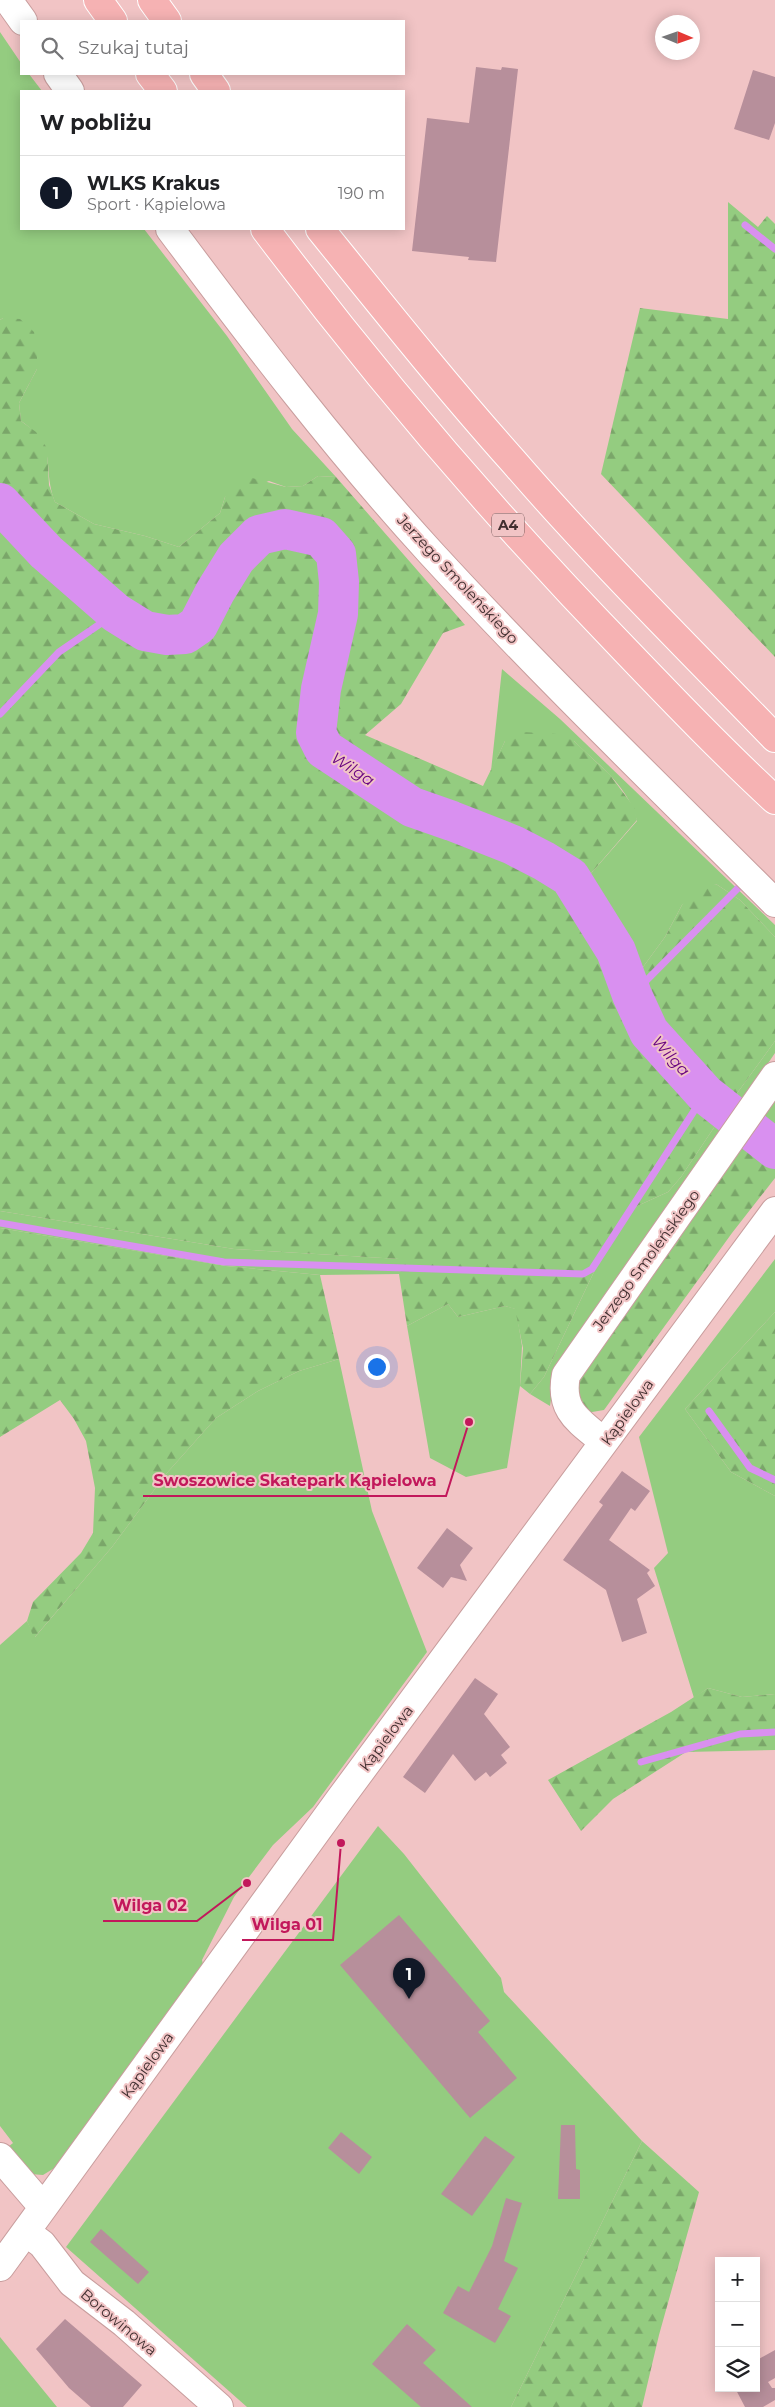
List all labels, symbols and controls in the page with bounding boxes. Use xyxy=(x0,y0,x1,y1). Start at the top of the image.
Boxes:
north arrow xyxy=(655,15,700,60)
search box xyxy=(20,20,405,75)
icon: search xyxy=(38,34,66,62)
text: Szukaj tutaj xyxy=(78,36,189,59)
text: W pobliżu xyxy=(40,110,152,135)
text: WLKS Krakus xyxy=(87,172,220,195)
text: 1 xyxy=(53,184,59,203)
text: 190 m xyxy=(338,184,385,203)
text: Sport · Kąpielowa xyxy=(87,195,226,214)
street label: Jerzego Smoleńskiego xyxy=(393,510,523,648)
road number: A4 xyxy=(492,514,524,536)
water label: Wilga xyxy=(328,748,378,790)
water label: Wilga xyxy=(648,1032,694,1080)
street label: Jerzego Smoleńskiego xyxy=(588,1186,704,1335)
your location xyxy=(364,1354,390,1380)
street label: Kąpielowa xyxy=(597,1375,657,1449)
callout: Swoszowice Skatepark Kąpielowa xyxy=(143,1465,446,1496)
text: Swoszowice Skatepark Kąpielowa xyxy=(153,1471,437,1491)
street label: Kąpielowa xyxy=(355,1701,417,1775)
callout: Wilga 02 xyxy=(103,1890,197,1921)
text: Wilga 02 xyxy=(113,1896,187,1915)
callout: Wilga 01 xyxy=(242,1909,333,1940)
text: Wilga 01 xyxy=(252,1915,322,1934)
pin: 1 xyxy=(393,1958,425,1999)
street label: Kąpielowa xyxy=(117,2028,177,2102)
map controls xyxy=(715,2257,760,2392)
button: + xyxy=(715,2257,760,2302)
street label: Borowinowa xyxy=(77,2285,161,2359)
button: − xyxy=(715,2302,760,2347)
button: layers xyxy=(715,2347,760,2392)

